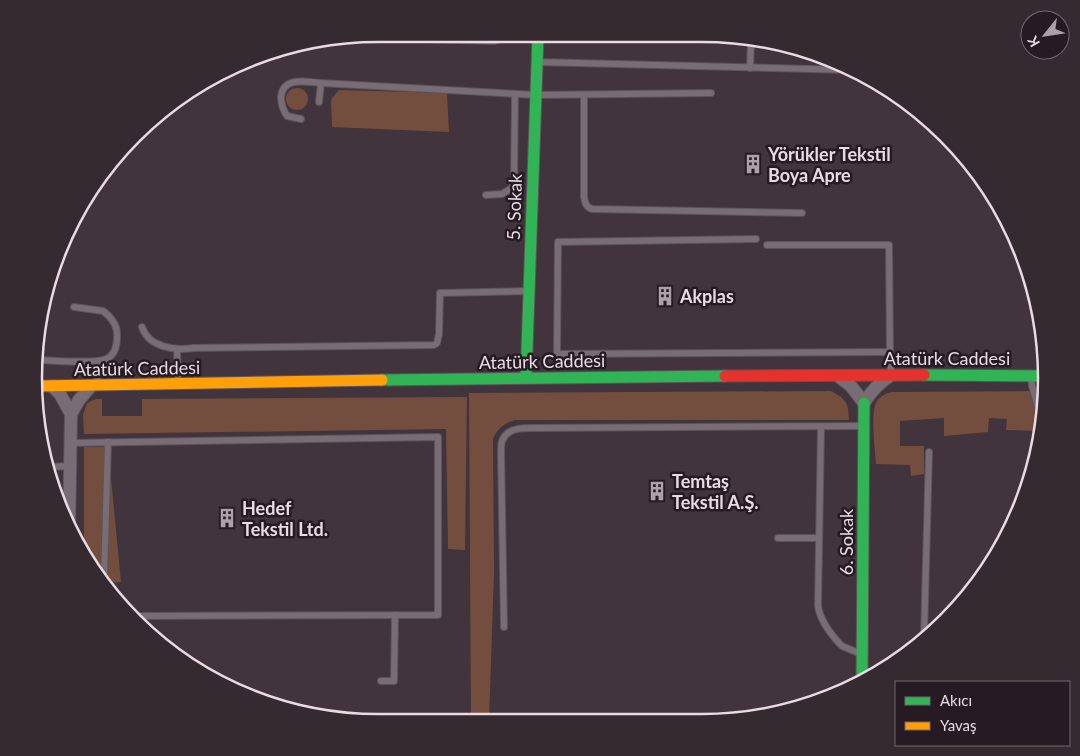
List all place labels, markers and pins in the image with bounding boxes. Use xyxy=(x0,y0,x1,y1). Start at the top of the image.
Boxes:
place label: Yörükler Tekstil Boya Apre xyxy=(767,143,891,186)
building icon: Yörükler Tekstil Boya Apre xyxy=(742,153,764,175)
building icon: Akplas xyxy=(654,285,676,307)
place label: Akplas xyxy=(679,285,734,307)
place label: Temtaş Tekstil A.Ş. xyxy=(672,470,759,513)
building icon: Temtaş Tekstil A.Ş. xyxy=(646,480,668,502)
place label: Hedef Tekstil Ltd. xyxy=(242,497,328,540)
building icon: Hedef Tekstil Ltd. xyxy=(216,507,238,529)

